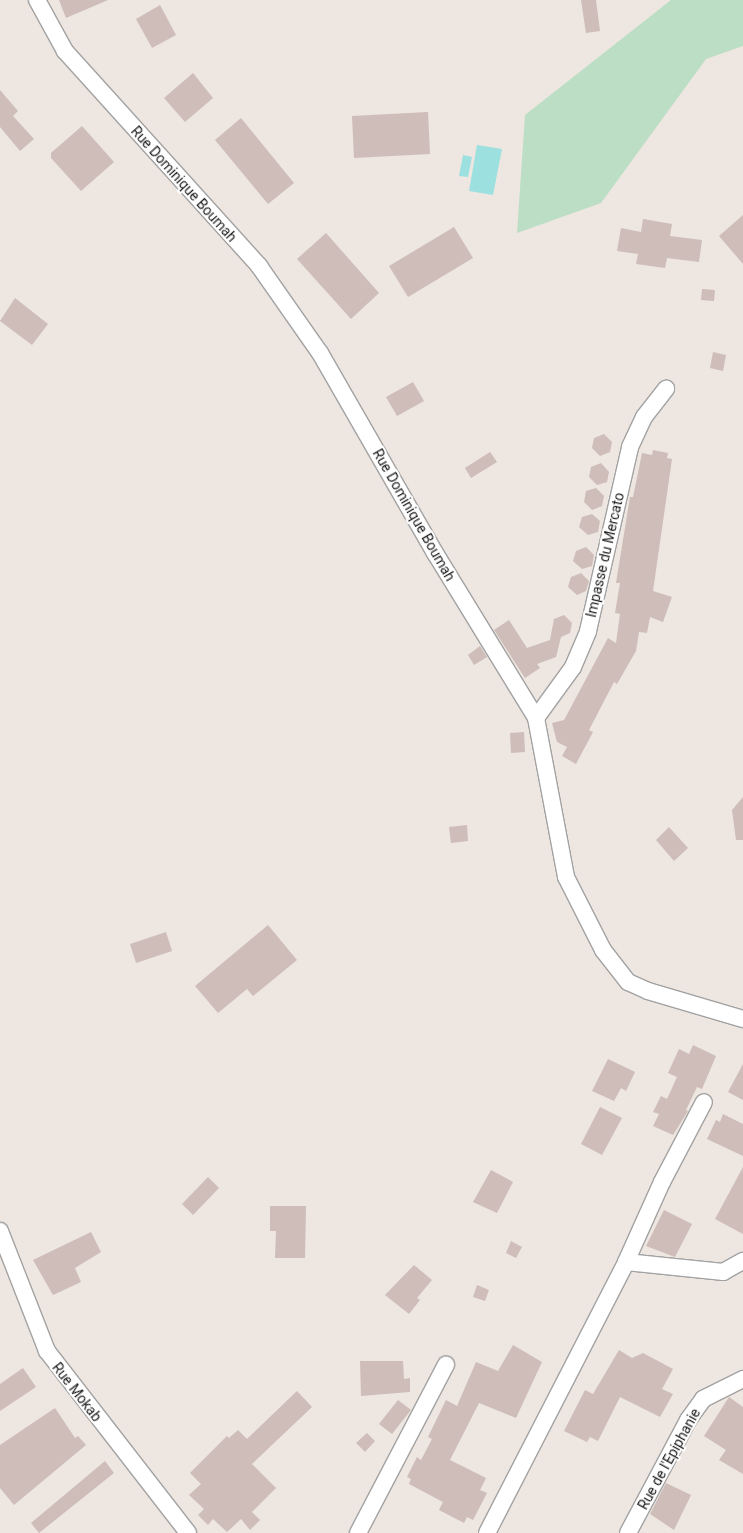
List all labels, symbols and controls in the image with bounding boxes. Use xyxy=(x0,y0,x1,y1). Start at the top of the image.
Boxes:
street label: Rue Dominique Boumah xyxy=(128,123,240,245)
street label: Rue Dominique Boumah xyxy=(369,446,459,584)
street label: Impasse du Mercato xyxy=(582,491,628,619)
street label: Rue Mokab xyxy=(49,1359,105,1425)
street label: Rue de l'Epiphanie xyxy=(634,1406,704,1512)

